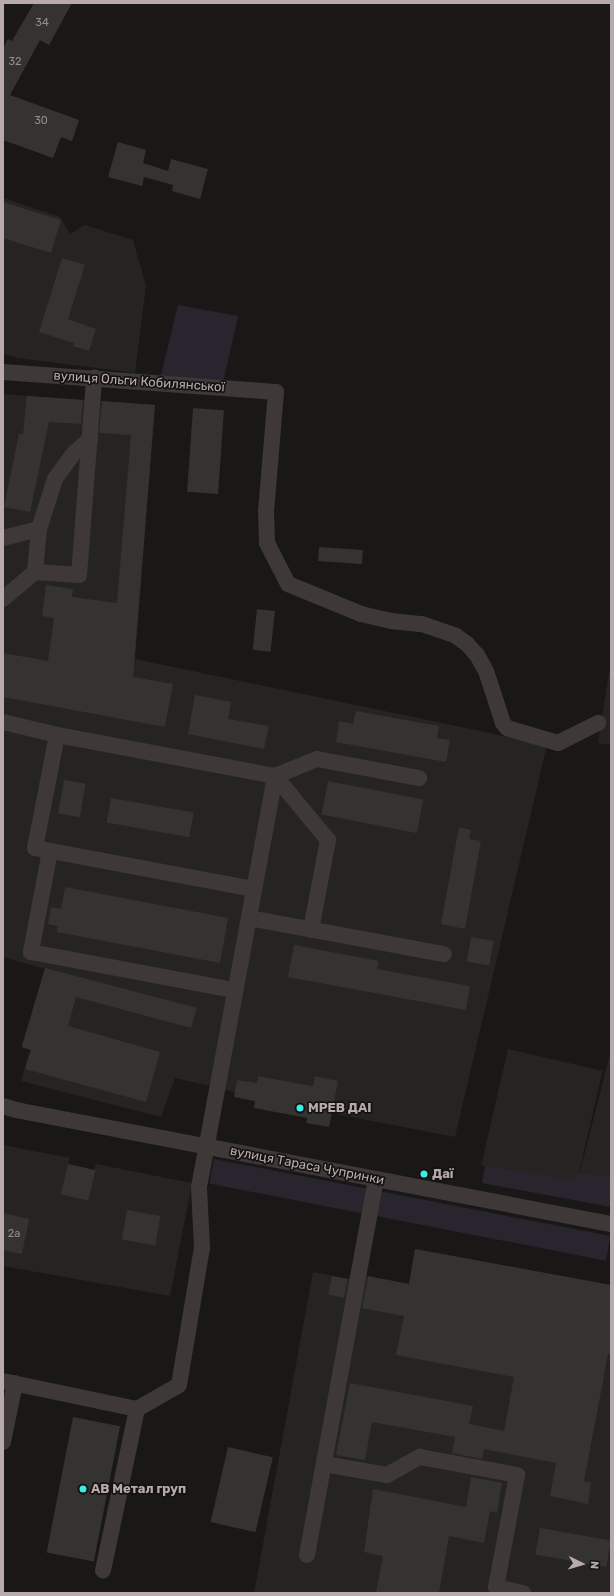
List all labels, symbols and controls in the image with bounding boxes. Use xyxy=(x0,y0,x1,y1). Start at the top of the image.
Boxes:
house number: 34 xyxy=(35,16,49,30)
house number: 32 xyxy=(8,55,22,69)
house number: 30 xyxy=(34,114,48,128)
street label: вулиця Ольги Кобилянської xyxy=(53,368,225,396)
place label: МРЕВ ДАІ xyxy=(308,1100,371,1116)
marker: МРЕВ ДАІ xyxy=(295,1103,305,1113)
street label: вулиця Тараса Чупринки xyxy=(229,1143,385,1189)
place label: Даї xyxy=(432,1166,454,1182)
marker: Даї xyxy=(419,1169,429,1179)
house number: 2а xyxy=(8,1227,20,1241)
place label: АВ Метал груп xyxy=(91,1481,186,1497)
marker: АВ Метал груп xyxy=(78,1484,88,1494)
north arrow xyxy=(562,1544,602,1584)
text: N xyxy=(588,1561,601,1570)

